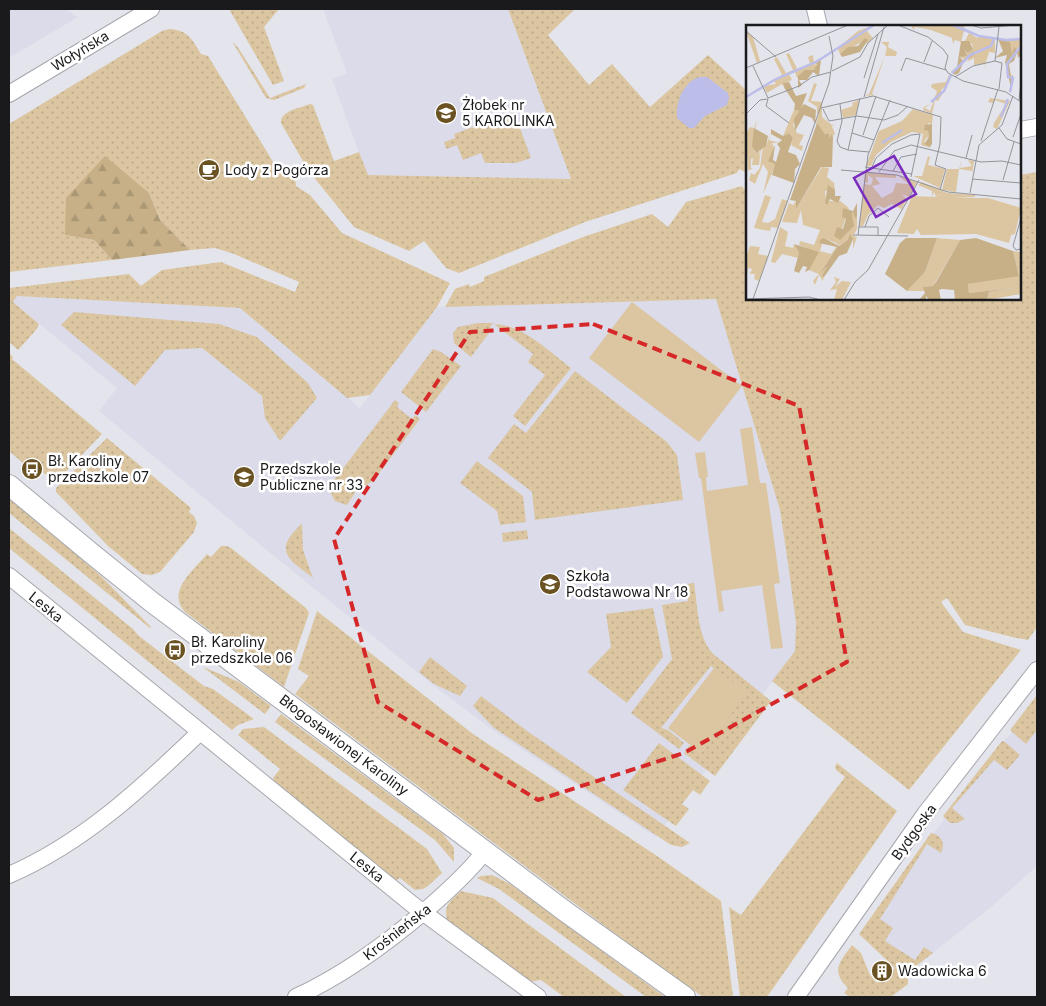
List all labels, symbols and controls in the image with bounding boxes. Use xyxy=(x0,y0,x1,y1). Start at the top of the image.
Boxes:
inset map xyxy=(746,25,1021,300)
street label: Wołyńska xyxy=(48,27,112,74)
place label: Żłobek nr 5 KAROLINKA xyxy=(462,96,555,129)
school or university icon: Żłobek nr 5 KAROLINKA xyxy=(434,101,458,125)
cafe icon: Lody z Pogórza xyxy=(197,158,221,182)
place label: Lody z Pogórza xyxy=(225,161,329,178)
place label: Bł. Karoliny przedszkole 07 xyxy=(48,452,149,485)
bus stop icon: Bł. Karoliny przedszkole 07 xyxy=(20,457,44,481)
place label: Przedszkole Publiczne nr 33 xyxy=(260,460,363,493)
school or university icon: Przedszkole Publiczne nr 33 xyxy=(232,465,256,489)
place label: Szkoła Podstawowa Nr 18 xyxy=(566,567,688,600)
school or university icon: Szkoła Podstawowa Nr 18 xyxy=(538,572,562,596)
street label: Leska xyxy=(26,588,67,625)
place label: Bł. Karoliny przedszkole 06 xyxy=(191,633,293,666)
bus stop icon: Bł. Karoliny przedszkole 06 xyxy=(163,638,187,662)
street label: Błogosławionej Karoliny xyxy=(276,691,412,799)
street label: Bydgoska xyxy=(888,800,940,863)
street label: Leska xyxy=(347,848,388,885)
street label: Krośnieńska xyxy=(359,900,434,963)
building icon: Wadowicka 6 xyxy=(870,959,894,983)
place label: Wadowicka 6 xyxy=(898,962,987,979)

